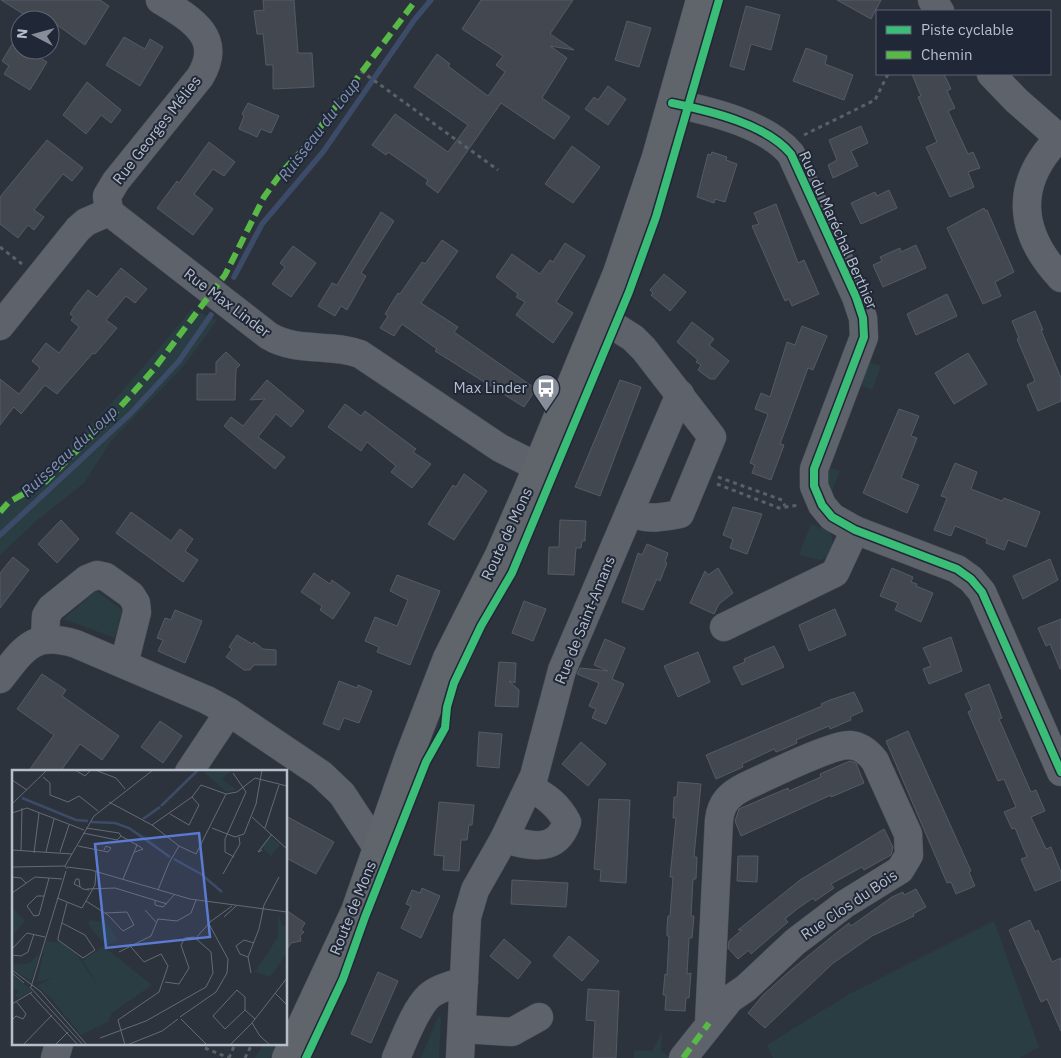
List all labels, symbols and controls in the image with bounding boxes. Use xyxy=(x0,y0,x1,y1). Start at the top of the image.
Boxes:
north arrow xyxy=(10,10,60,60)
legend xyxy=(876,10,1051,75)
text: Piste cyclable xyxy=(921,20,1014,39)
text: N xyxy=(13,28,32,40)
text: Chemin xyxy=(921,45,972,64)
street label: Rue Georges Mélies xyxy=(108,72,205,188)
water label: Ruisseau du Loup xyxy=(273,73,365,185)
street label: Rue du Maréchal Berthier xyxy=(795,148,882,312)
street label: Rue Max Linder xyxy=(180,264,275,342)
bus stop icon: Max Linder xyxy=(531,373,561,412)
place label: Max Linder xyxy=(453,378,527,397)
water label: Ruisseau du Loup xyxy=(17,401,121,501)
street label: Route de Mons xyxy=(477,484,536,583)
street label: Rue de Saint-Amans xyxy=(550,553,619,687)
inset map xyxy=(12,770,288,1046)
street label: Route de Mons xyxy=(325,858,380,958)
street label: Rue Clos du Bois xyxy=(797,865,901,944)

